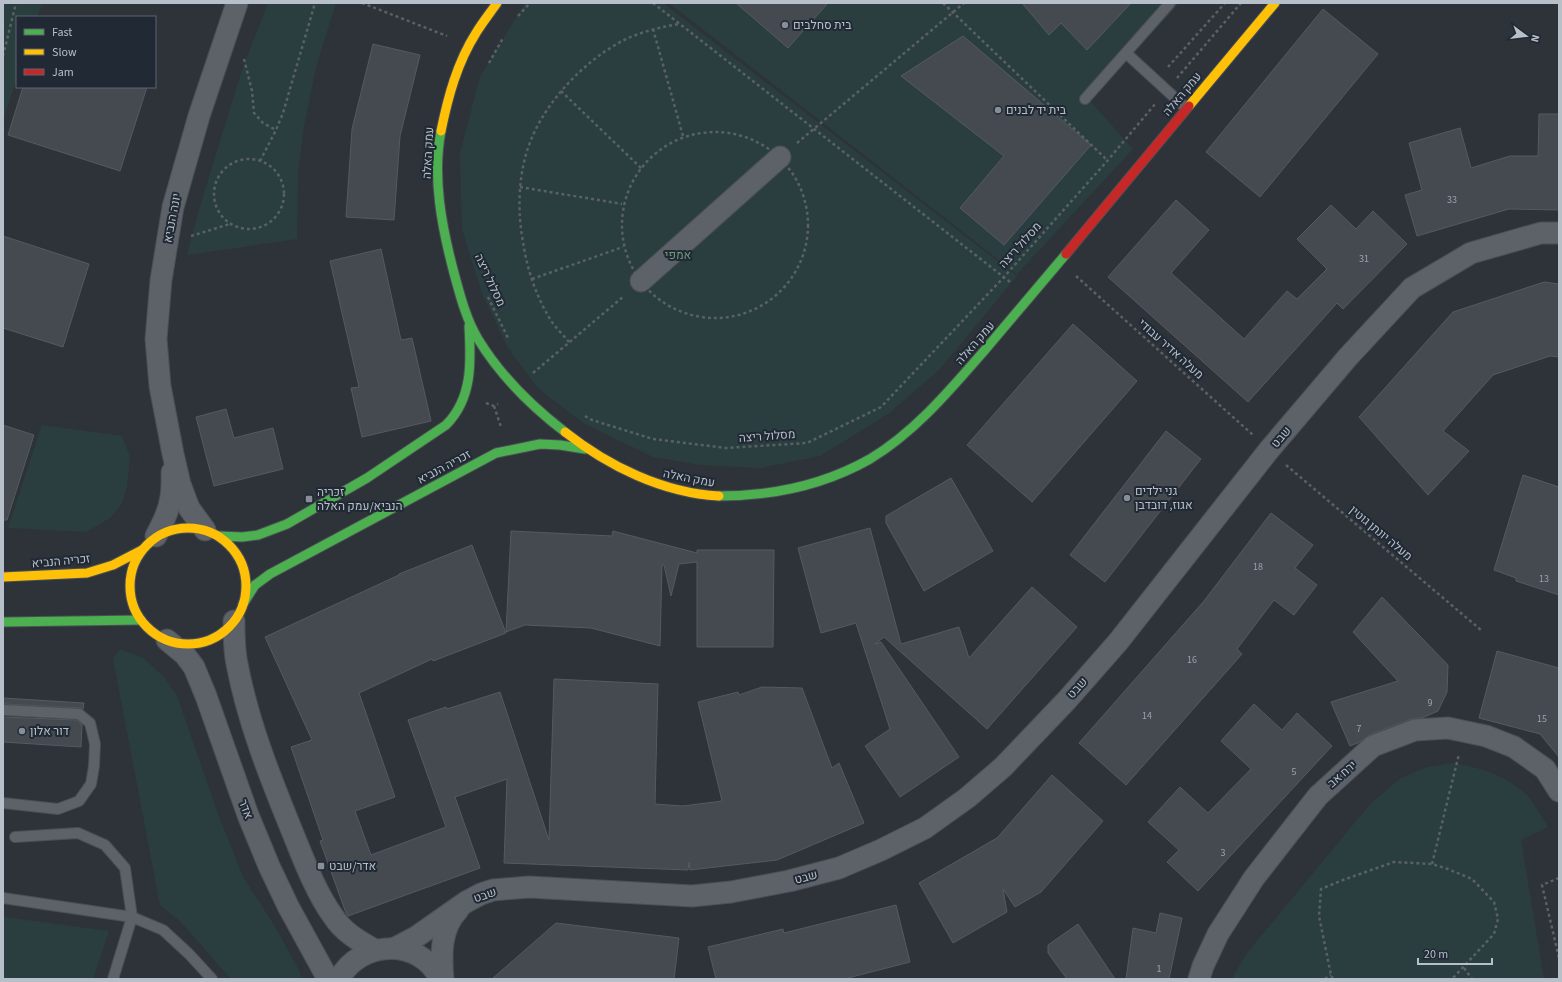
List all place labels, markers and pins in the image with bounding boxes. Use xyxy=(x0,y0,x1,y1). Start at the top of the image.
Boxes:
place label: בית סחלבים xyxy=(793,17,852,34)
marker: בית סחלבים xyxy=(780,20,790,30)
place label: בית יד לבנים xyxy=(1006,102,1067,119)
marker: בית יד לבנים xyxy=(993,105,1003,115)
place label: גני ילדים אגוז, דובדבן xyxy=(1135,483,1193,514)
place label: זכריה הנביא/עמק האלה xyxy=(317,484,403,515)
marker: גני ילדים אגוז, דובדבן xyxy=(1122,493,1132,503)
marker: זכריה הנביא/עמק האלה xyxy=(304,494,314,504)
place label: דור אלון xyxy=(30,723,69,740)
marker: דור אלון xyxy=(17,726,27,736)
place label: אדר/שבט xyxy=(329,858,377,875)
marker: אדר/שבט xyxy=(316,861,326,871)

